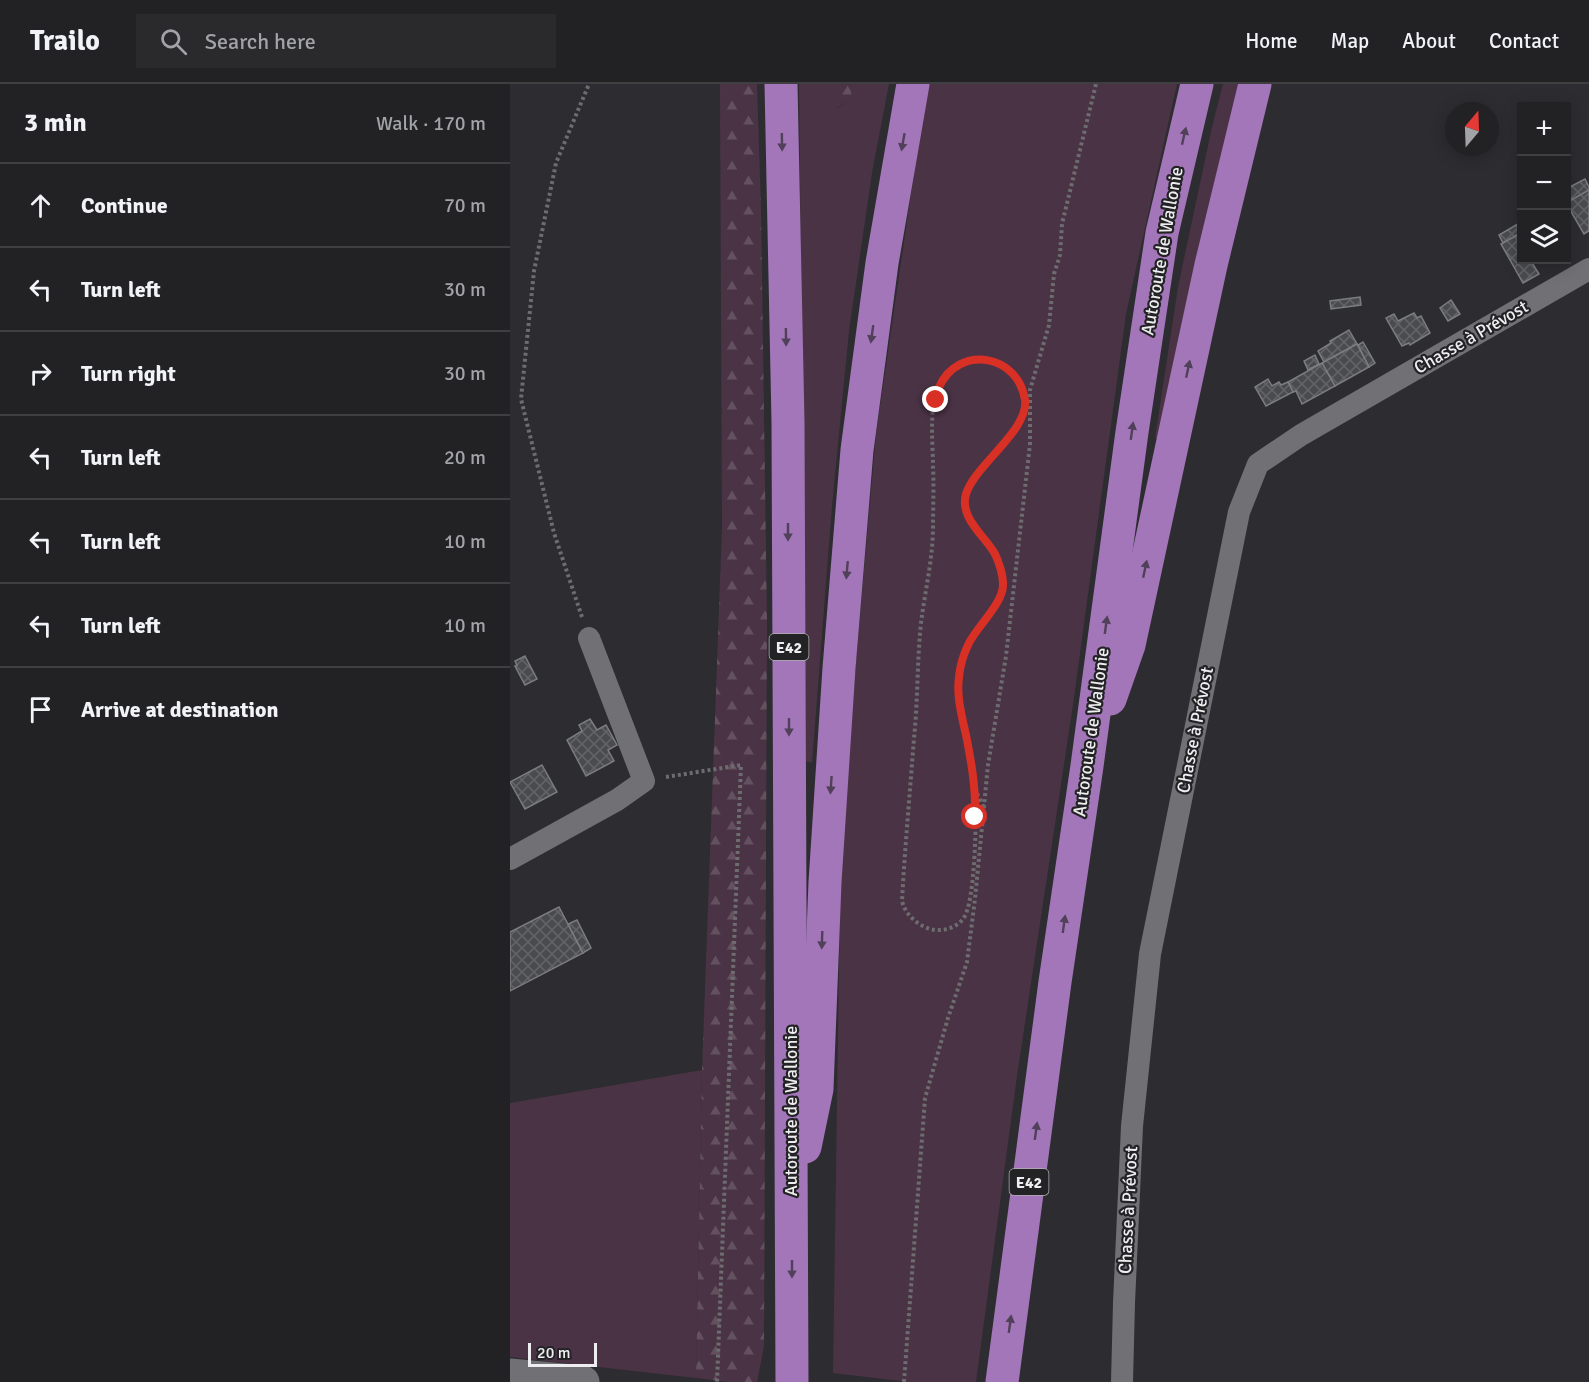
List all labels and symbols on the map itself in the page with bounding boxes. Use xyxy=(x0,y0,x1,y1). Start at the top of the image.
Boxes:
north arrow xyxy=(1445,102,1499,156)
one-way arrow xyxy=(1180,127,1190,146)
one-way arrow xyxy=(898,132,907,151)
one-way arrow xyxy=(778,133,787,152)
street label: Autoroute de Wallonie xyxy=(1136,165,1188,337)
street label: Chasse à Prévost xyxy=(1410,295,1532,379)
one-way arrow xyxy=(867,325,877,344)
one-way arrow xyxy=(781,328,791,347)
one-way arrow xyxy=(1184,359,1193,378)
route end xyxy=(922,386,948,412)
one-way arrow xyxy=(1127,422,1136,441)
one-way arrow xyxy=(783,523,793,542)
one-way arrow xyxy=(842,560,852,579)
one-way arrow xyxy=(1141,560,1150,579)
one-way arrow xyxy=(1101,615,1111,634)
road number: E42 xyxy=(770,634,808,660)
street label: Autoroute de Wallonie xyxy=(1068,646,1114,818)
street label: Chasse à Prévost xyxy=(1172,665,1218,795)
one-way arrow xyxy=(784,718,794,737)
one-way arrow xyxy=(826,776,836,795)
route start xyxy=(961,803,987,829)
one-way arrow xyxy=(1059,914,1068,933)
one-way arrow xyxy=(818,931,827,950)
street label: Autoroute de Wallonie xyxy=(780,1026,802,1196)
one-way arrow xyxy=(1031,1121,1040,1140)
street label: Chasse à Prévost xyxy=(1114,1145,1142,1275)
road number: E42 xyxy=(1010,1169,1048,1195)
one-way arrow xyxy=(787,1260,797,1279)
one-way arrow xyxy=(1005,1314,1015,1333)
scale bar xyxy=(528,1340,597,1368)

